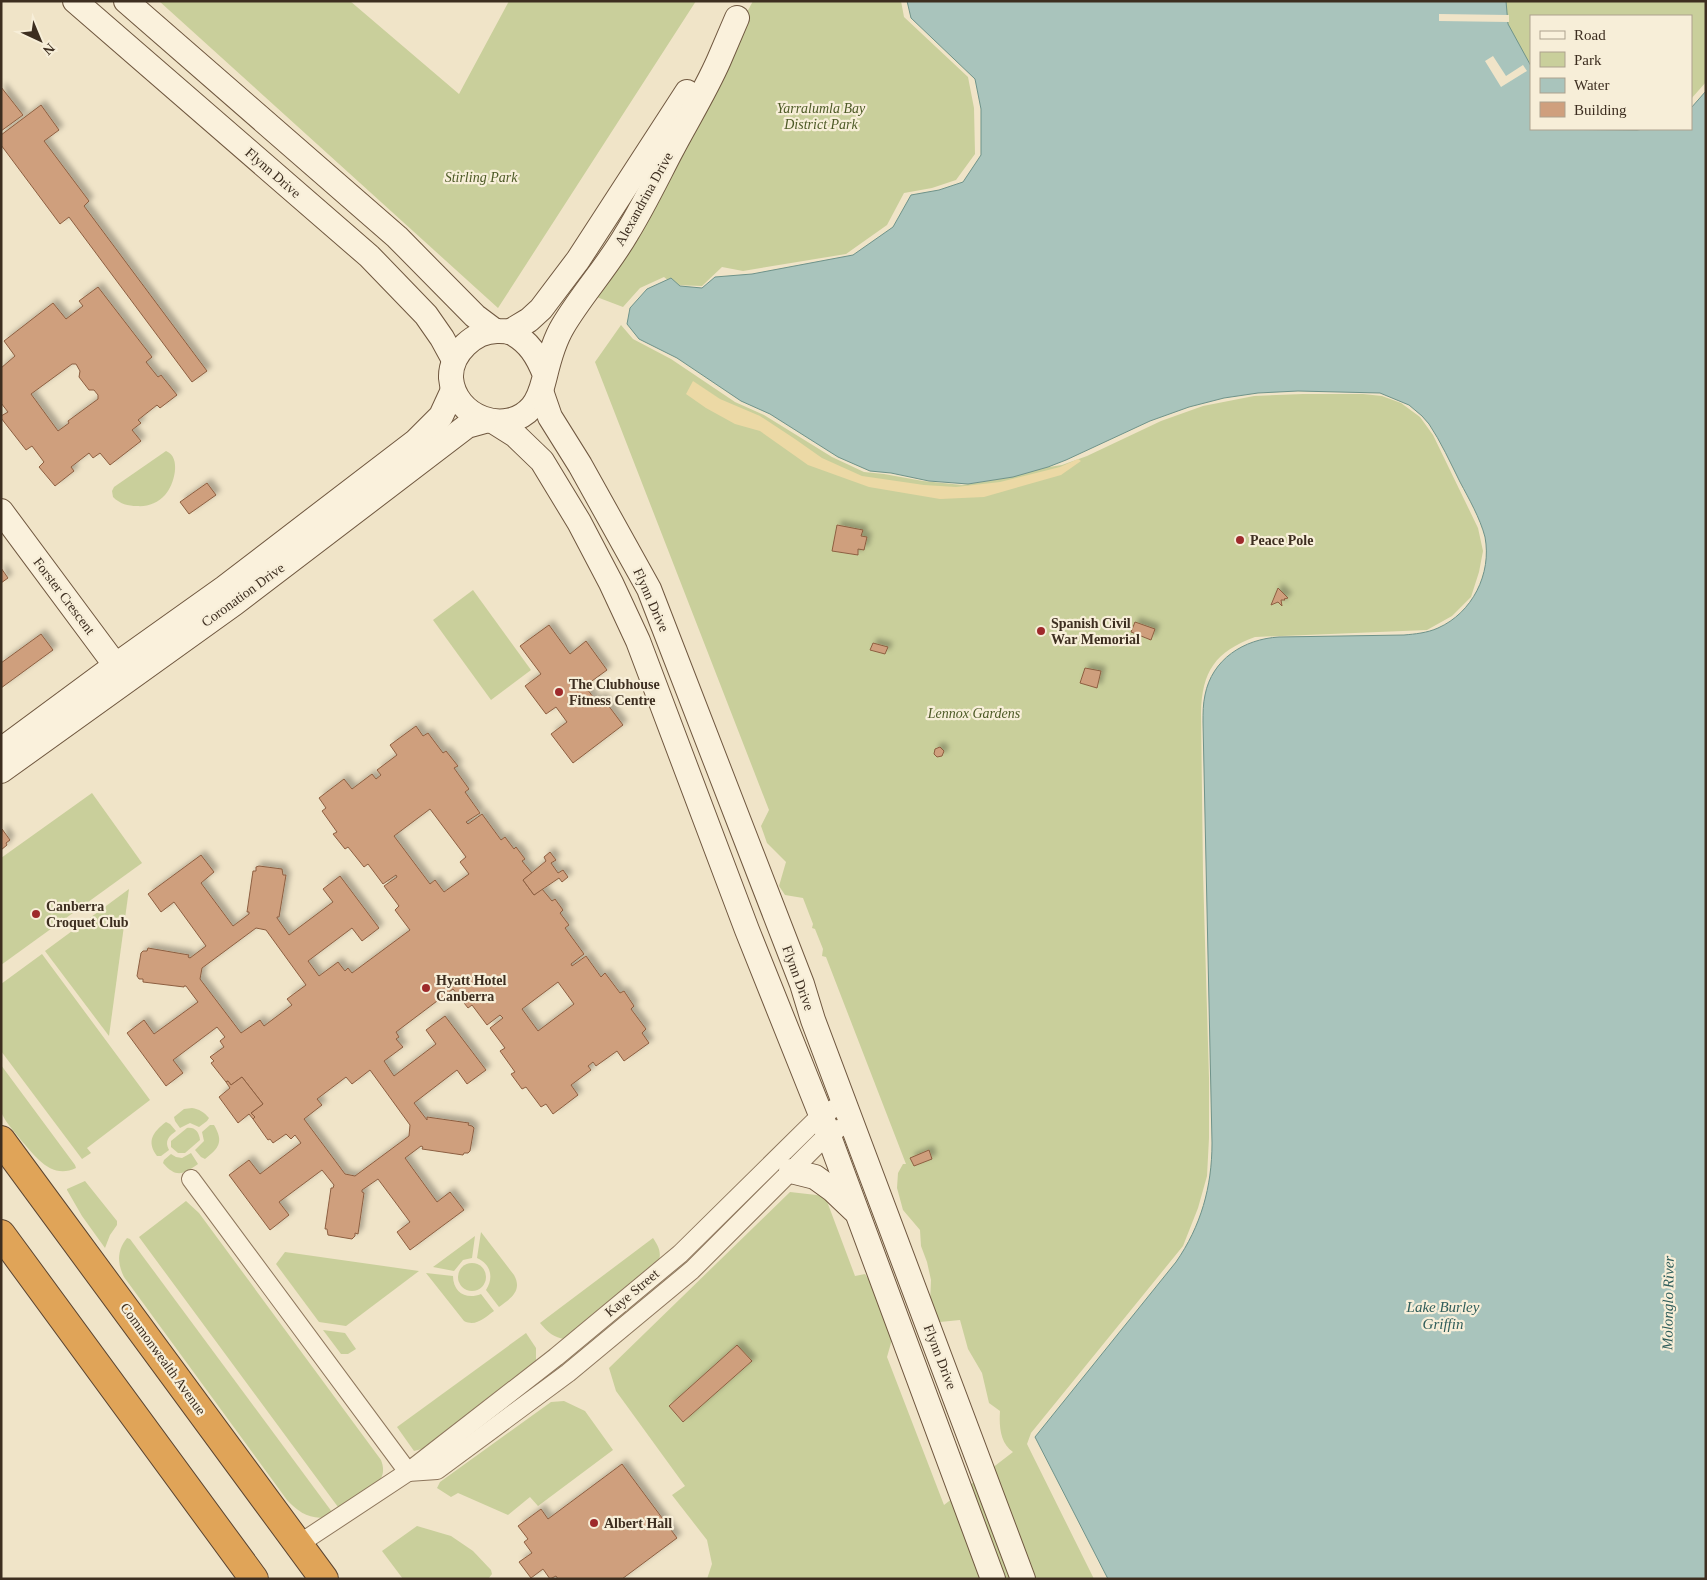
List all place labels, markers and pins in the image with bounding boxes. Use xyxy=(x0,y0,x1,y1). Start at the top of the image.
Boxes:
place label: Peace Pole xyxy=(1250,533,1313,548)
marker: Peace Pole xyxy=(1234,534,1246,546)
place label: Spanish Civil War Memorial xyxy=(1051,616,1140,647)
marker: Spanish Civil War Memorial xyxy=(1035,625,1047,637)
place label: The Clubhouse Fitness Centre xyxy=(569,677,660,708)
marker: The Clubhouse Fitness Centre xyxy=(553,686,565,698)
place label: Canberra Croquet Club xyxy=(46,899,129,930)
marker: Canberra Croquet Club xyxy=(30,908,42,920)
place label: Hyatt Hotel Canberra xyxy=(436,973,506,1004)
marker: Hyatt Hotel Canberra xyxy=(420,982,432,994)
place label: Albert Hall xyxy=(604,1516,672,1531)
marker: Albert Hall xyxy=(588,1517,600,1529)

